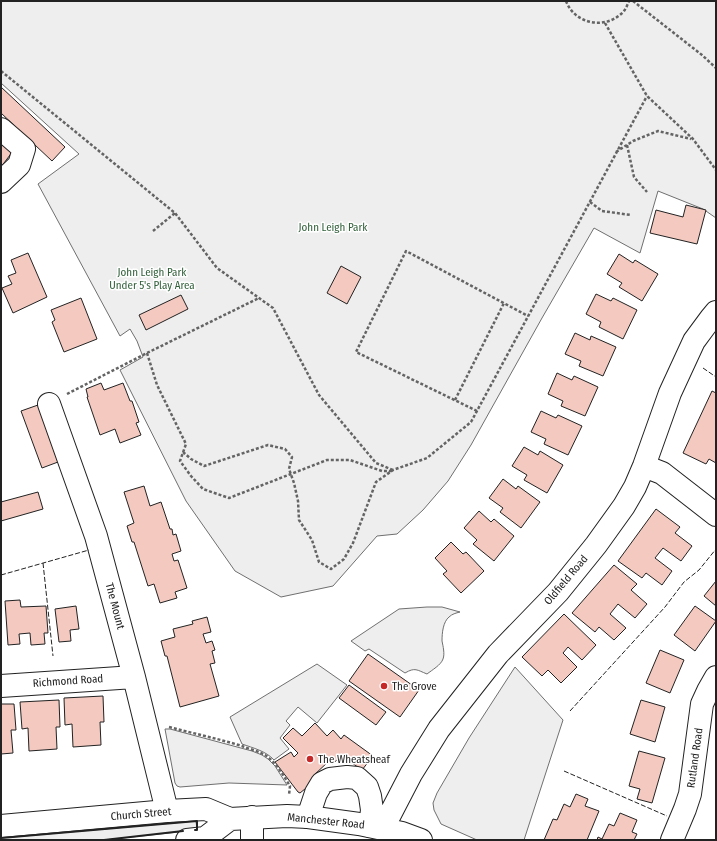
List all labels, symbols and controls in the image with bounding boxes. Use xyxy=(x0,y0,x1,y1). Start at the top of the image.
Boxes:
park label: John Leigh Park xyxy=(299,221,368,234)
park label: John Leigh Park Under 5's Play Area xyxy=(109,266,195,292)
street label: Oldfield Road xyxy=(541,552,591,608)
street label: The Mount xyxy=(103,581,128,631)
street label: Richmond Road xyxy=(32,672,104,690)
place label: The Grove xyxy=(392,680,437,693)
marker: The Grove xyxy=(379,681,389,691)
street label: Rutland Road xyxy=(684,727,706,789)
place label: The Wheatsheaf xyxy=(318,753,390,766)
marker: The Wheatsheaf xyxy=(305,754,315,764)
street label: Church Street xyxy=(110,805,172,823)
street label: Manchester Road xyxy=(287,810,365,832)

